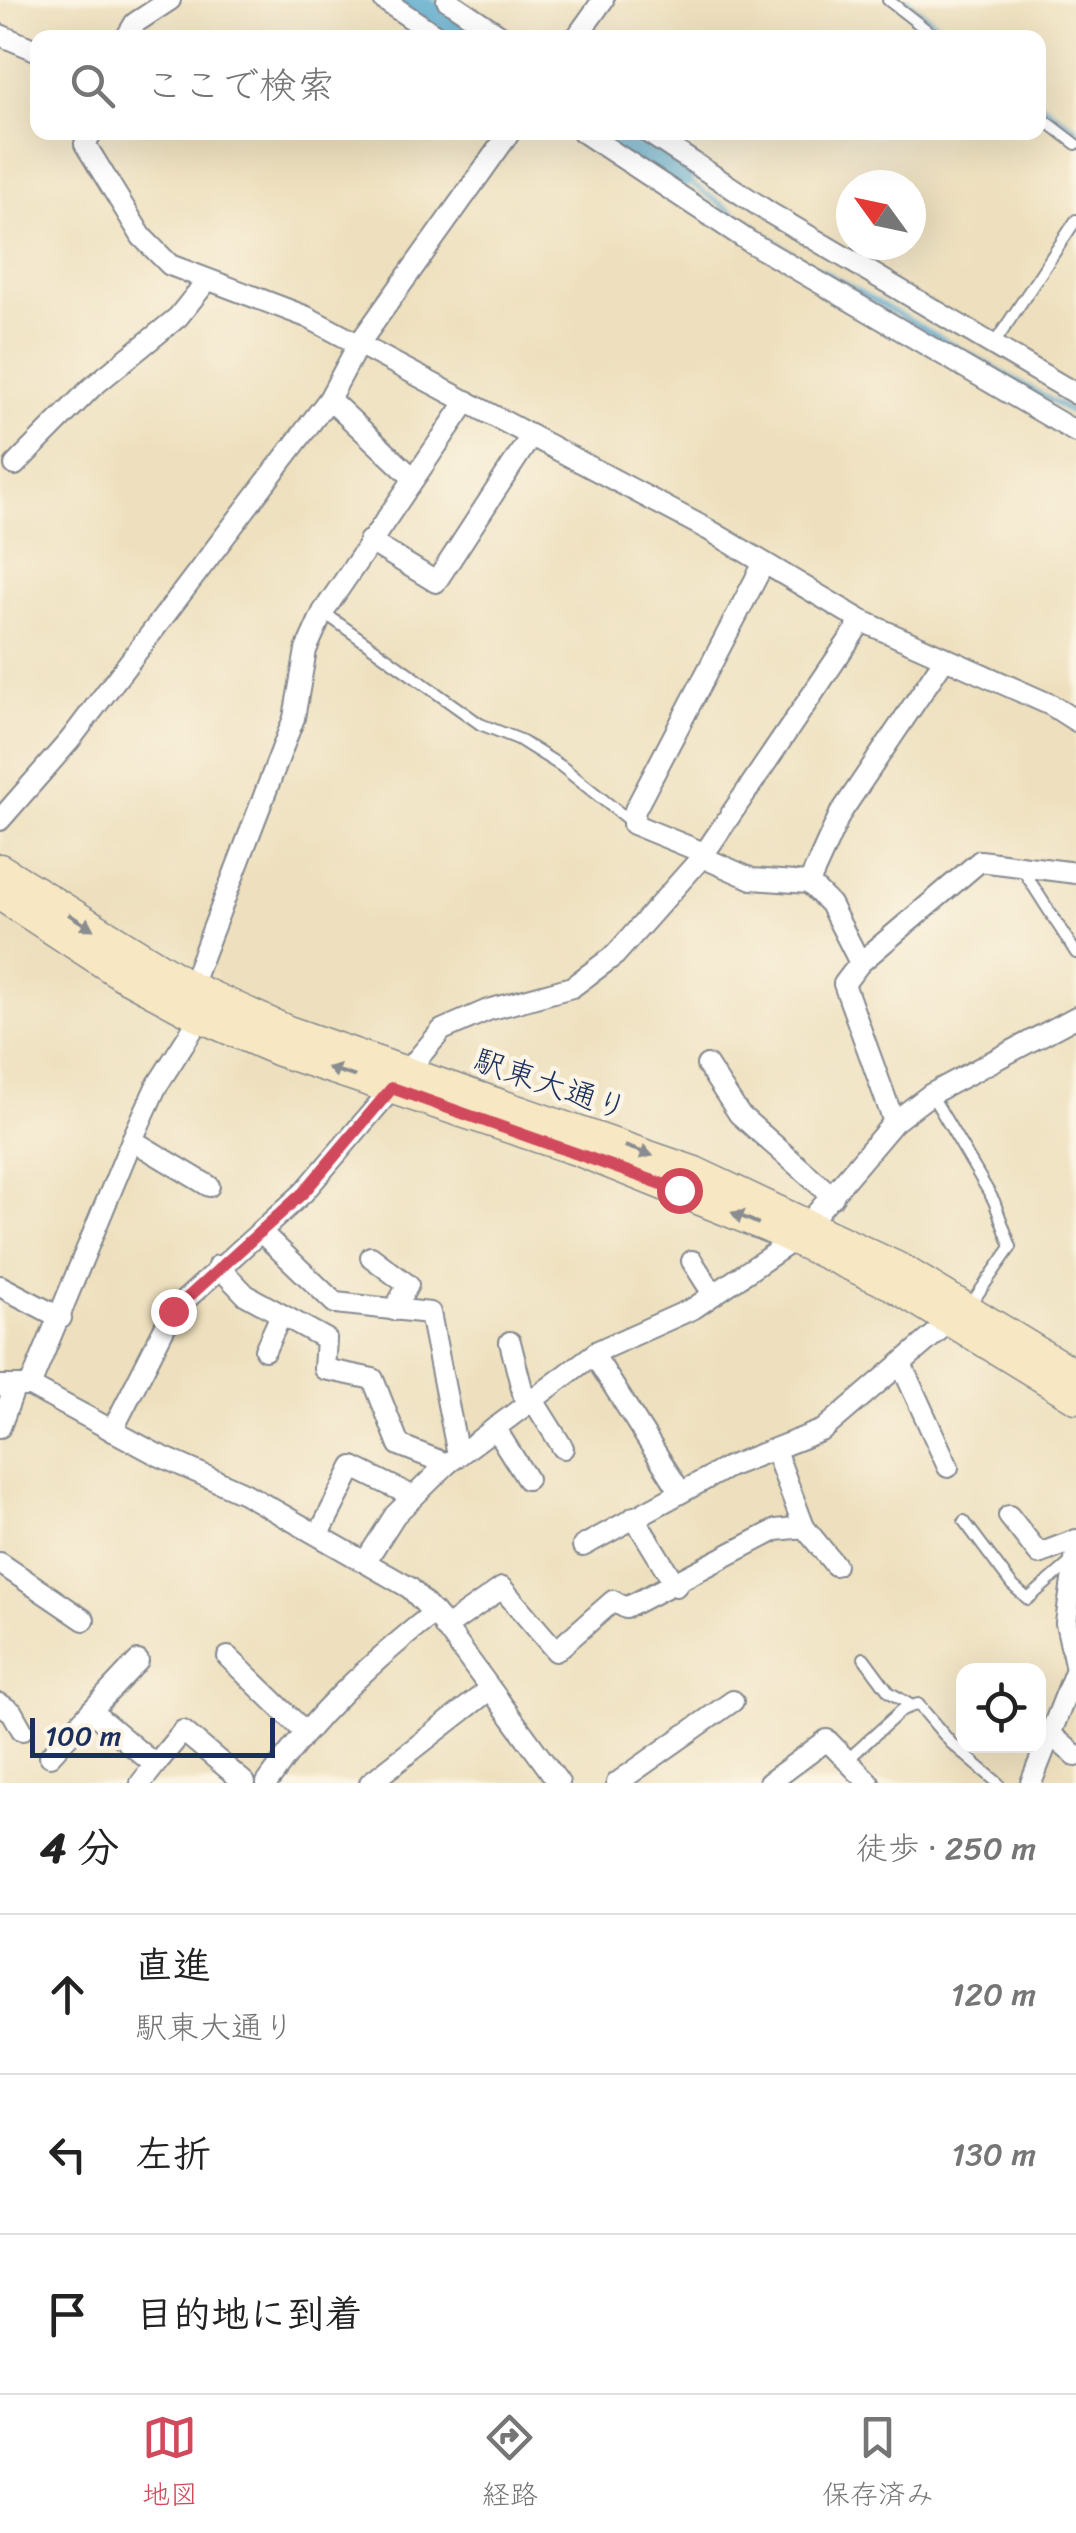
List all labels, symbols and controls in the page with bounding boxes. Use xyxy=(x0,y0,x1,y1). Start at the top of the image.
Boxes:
search box xyxy=(30,30,1046,140)
text: ここで検索 xyxy=(145,52,335,119)
icon: search xyxy=(65,58,120,113)
north arrow xyxy=(836,170,926,260)
one-way arrow xyxy=(67,912,95,930)
street label: 駅東大通り xyxy=(466,1031,636,1137)
one-way arrow xyxy=(326,1063,356,1078)
one-way arrow xyxy=(624,1144,654,1159)
route start xyxy=(657,1168,703,1214)
one-way arrow xyxy=(730,1210,760,1226)
route end xyxy=(151,1289,197,1335)
map controls xyxy=(956,1663,1046,1753)
button: locate xyxy=(956,1663,1046,1753)
text: 100 m xyxy=(45,1711,121,1760)
scale bar xyxy=(30,1713,275,1758)
text: 4 分 xyxy=(40,1811,119,1885)
text: 徒歩 · 250 m xyxy=(856,1820,1036,1877)
text: 直進 xyxy=(135,1932,211,1999)
text: 120 m xyxy=(951,1966,1036,2023)
icon: ahead xyxy=(40,1967,95,2022)
text: 駅東大通り xyxy=(135,1999,295,2056)
text: 左折 xyxy=(135,2121,211,2188)
text: 130 m xyxy=(952,2126,1036,2183)
icon: left xyxy=(40,2127,95,2182)
text: 目的地に到着 xyxy=(135,2281,363,2348)
icon: arrive xyxy=(40,2287,95,2342)
tab: 地図 xyxy=(142,2410,198,2519)
tab: 経路 xyxy=(482,2410,538,2519)
tab: 保存済み xyxy=(822,2410,934,2519)

